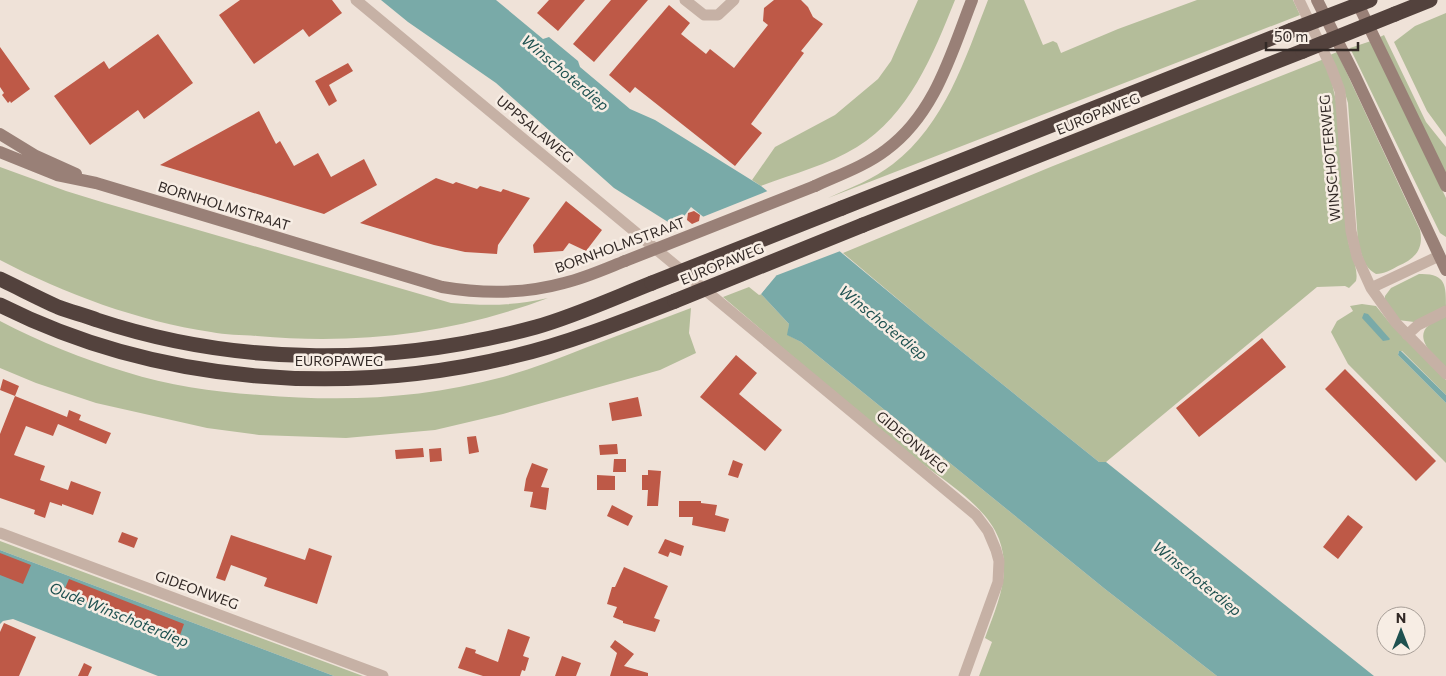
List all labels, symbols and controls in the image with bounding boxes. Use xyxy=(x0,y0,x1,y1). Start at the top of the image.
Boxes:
scale bar xyxy=(1266,20,1358,52)
text: 50 m xyxy=(1274,27,1308,45)
water label: Winschoterdiep xyxy=(518,31,613,114)
street label: EUROPAWEG xyxy=(1054,89,1142,138)
street label: UPPSALAWEG xyxy=(493,92,577,166)
street label: WINSCHOTERWEG xyxy=(1315,94,1344,222)
street label: BORNHOLMSTRAAT xyxy=(156,177,292,234)
street label: BORNHOLMSTRAAT xyxy=(552,213,687,276)
street label: EUROPAWEG xyxy=(678,239,766,288)
water label: Winschoterdiep xyxy=(836,281,931,363)
street label: EUROPAWEG xyxy=(295,352,383,369)
street label: GIDEONWEG xyxy=(873,407,951,476)
water label: Winschoterdiep xyxy=(1150,537,1245,619)
street label: GIDEONWEG xyxy=(153,567,241,613)
water label: Oude Winschoterdiep xyxy=(47,578,192,650)
north arrow xyxy=(1376,606,1426,656)
text: N xyxy=(1396,609,1406,626)

